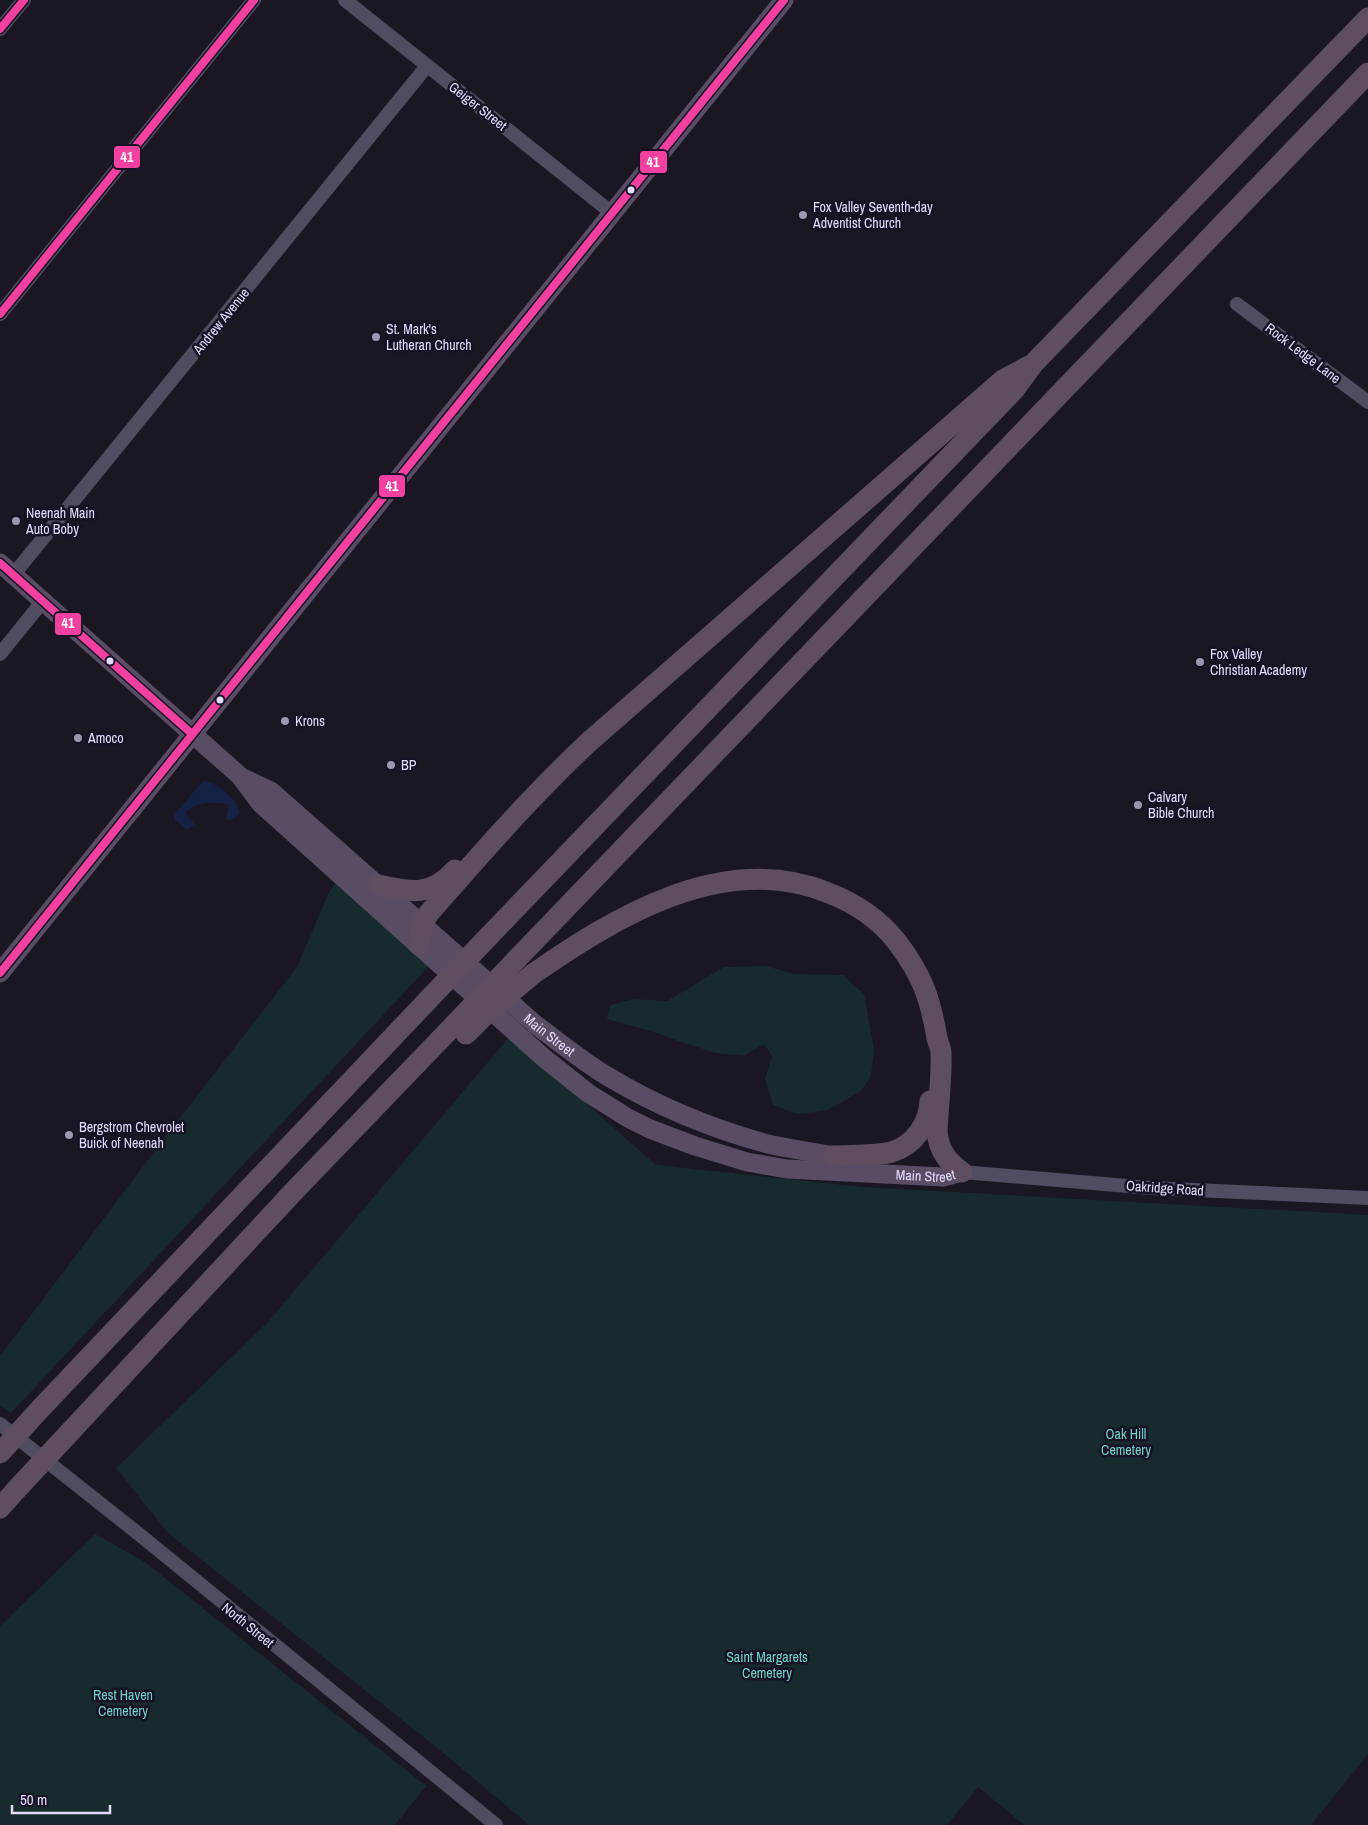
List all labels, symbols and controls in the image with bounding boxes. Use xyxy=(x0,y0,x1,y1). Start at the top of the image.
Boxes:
street label: Geiger Street xyxy=(445,78,511,134)
line badge: 41 xyxy=(113,145,141,169)
text: 41 xyxy=(121,148,134,166)
line badge: 41 xyxy=(639,150,668,174)
text: 41 xyxy=(647,153,660,171)
unlabelled marker xyxy=(626,185,636,195)
place label: Fox Valley Seventh-day Adventist Church xyxy=(812,198,933,232)
marker: Fox Valley Seventh-day Adventist Church xyxy=(797,209,809,221)
street label: Andrew Avenue xyxy=(188,284,253,359)
street label: Rock Ledge Lane xyxy=(1262,319,1344,387)
place label: St. Mark's Lutheran Church xyxy=(386,320,472,354)
marker: St. Mark's Lutheran Church xyxy=(370,331,382,343)
line badge: 41 xyxy=(378,474,406,498)
text: 41 xyxy=(386,477,399,495)
place label: Neenah Main Auto Boby xyxy=(25,504,95,538)
marker: Neenah Main Auto Boby xyxy=(10,515,22,527)
line badge: 41 xyxy=(54,612,82,636)
text: 41 xyxy=(62,614,75,632)
place label: Fox Valley Christian Academy xyxy=(1210,645,1307,679)
unlabelled marker xyxy=(105,656,115,666)
marker: Fox Valley Christian Academy xyxy=(1194,656,1206,668)
unlabelled marker xyxy=(215,695,225,705)
place label: Krons xyxy=(295,712,325,730)
marker: Krons xyxy=(279,715,291,727)
place label: Amoco xyxy=(87,729,124,747)
marker: Amoco xyxy=(72,732,84,744)
place label: BP xyxy=(401,756,417,774)
marker: BP xyxy=(385,759,397,771)
place label: Calvary Bible Church xyxy=(1148,788,1214,822)
marker: Calvary Bible Church xyxy=(1132,799,1144,811)
street label: Main Street xyxy=(520,1010,578,1060)
place label: Bergstrom Chevrolet Buick of Neenah xyxy=(79,1118,184,1152)
marker: Bergstrom Chevrolet Buick of Neenah xyxy=(63,1129,75,1141)
street label: Main Street xyxy=(895,1165,957,1186)
street label: Oakridge Road xyxy=(1126,1176,1204,1200)
park label: Oak Hill Cemetery xyxy=(1101,1425,1151,1459)
street label: North Street xyxy=(218,1599,278,1651)
park label: Saint Margarets Cemetery xyxy=(726,1648,808,1682)
park label: Rest Haven Cemetery xyxy=(93,1686,153,1720)
scale bar xyxy=(12,1782,110,1814)
text: 50 m xyxy=(20,1789,47,1810)

